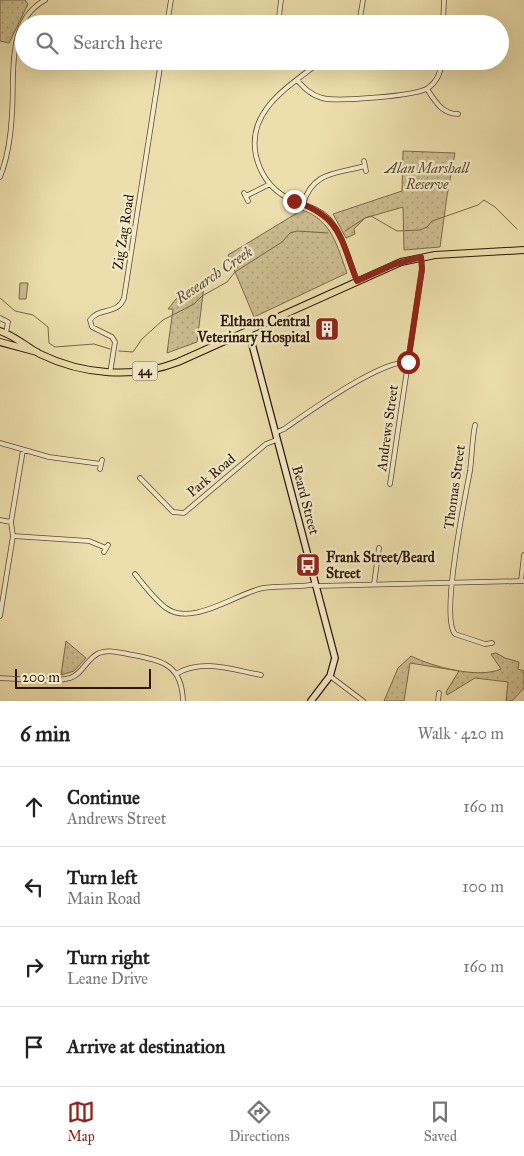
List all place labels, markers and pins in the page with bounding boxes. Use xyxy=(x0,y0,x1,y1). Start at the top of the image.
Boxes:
place label: Eltham Central Veterinary Hospital xyxy=(197,313,311,347)
building icon: Eltham Central Veterinary Hospital xyxy=(314,316,340,342)
place label: Frank Street/Beard Street xyxy=(326,549,436,582)
bus stop icon: Frank Street/Beard Street xyxy=(295,552,321,578)

